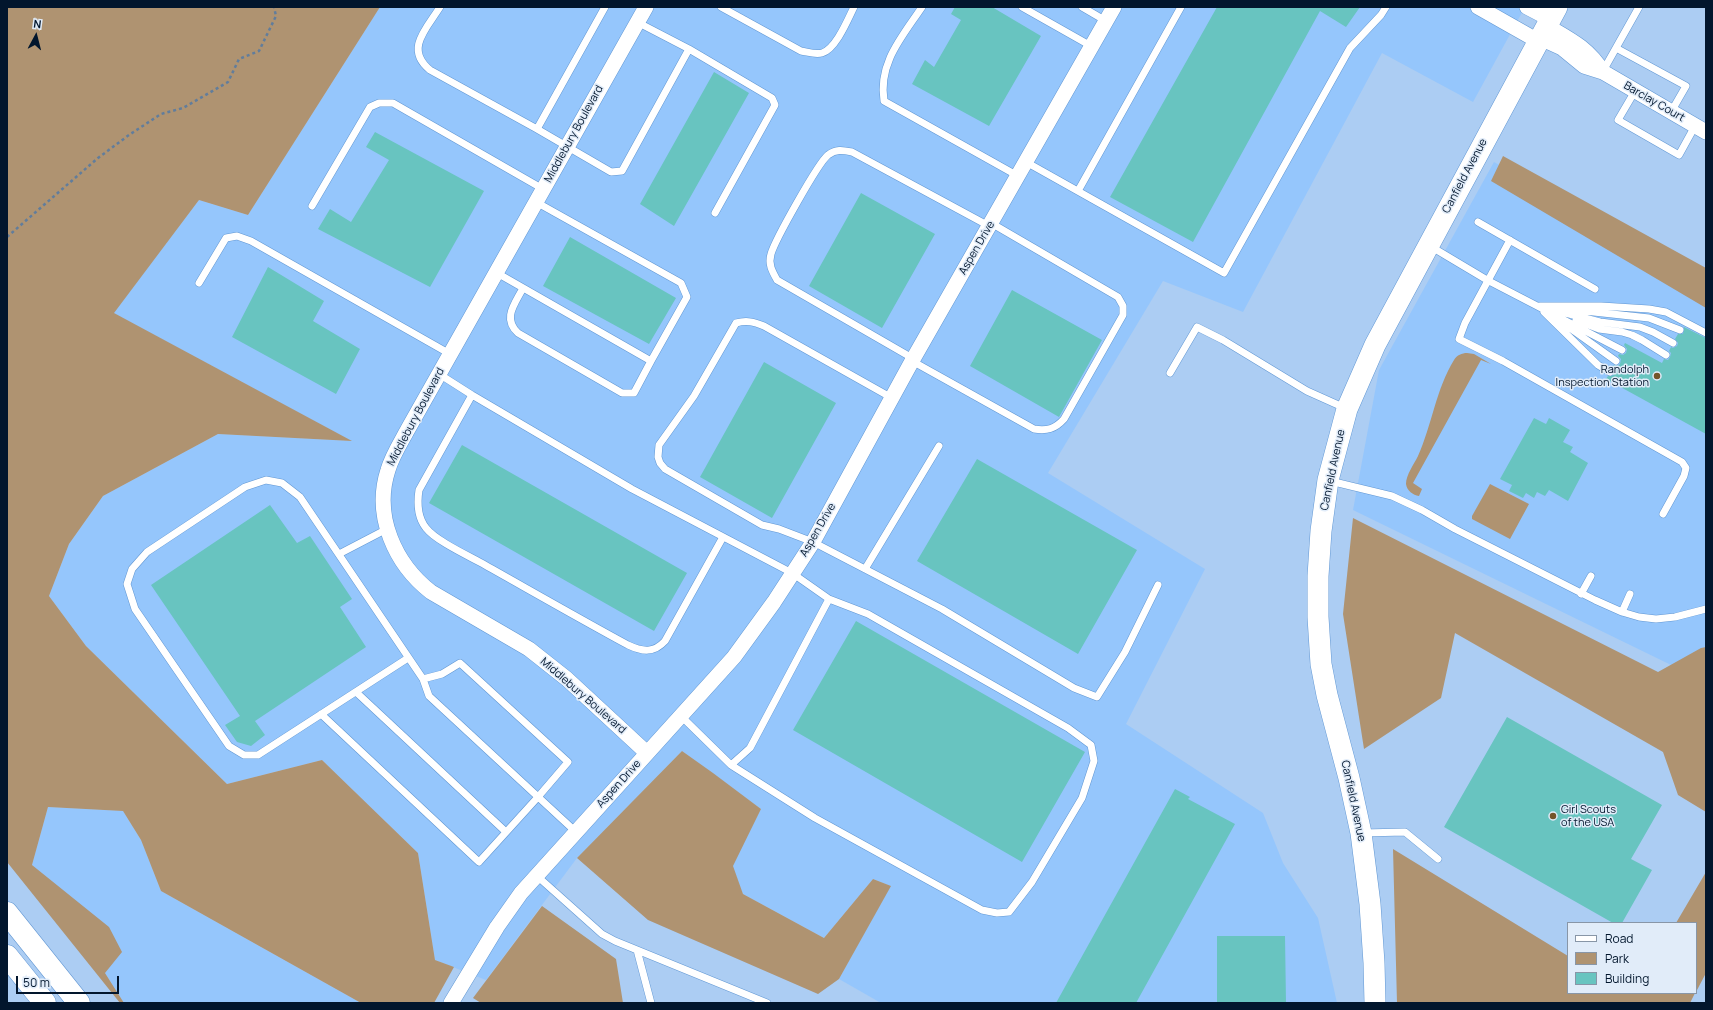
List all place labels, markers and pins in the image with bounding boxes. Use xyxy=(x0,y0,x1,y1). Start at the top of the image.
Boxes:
place label: Randolph Inspection Station xyxy=(1556,363,1649,389)
marker: Randolph Inspection Station xyxy=(1652,371,1662,381)
place label: Girl Scouts of the USA xyxy=(1561,803,1616,829)
marker: Girl Scouts of the USA xyxy=(1548,811,1558,821)

